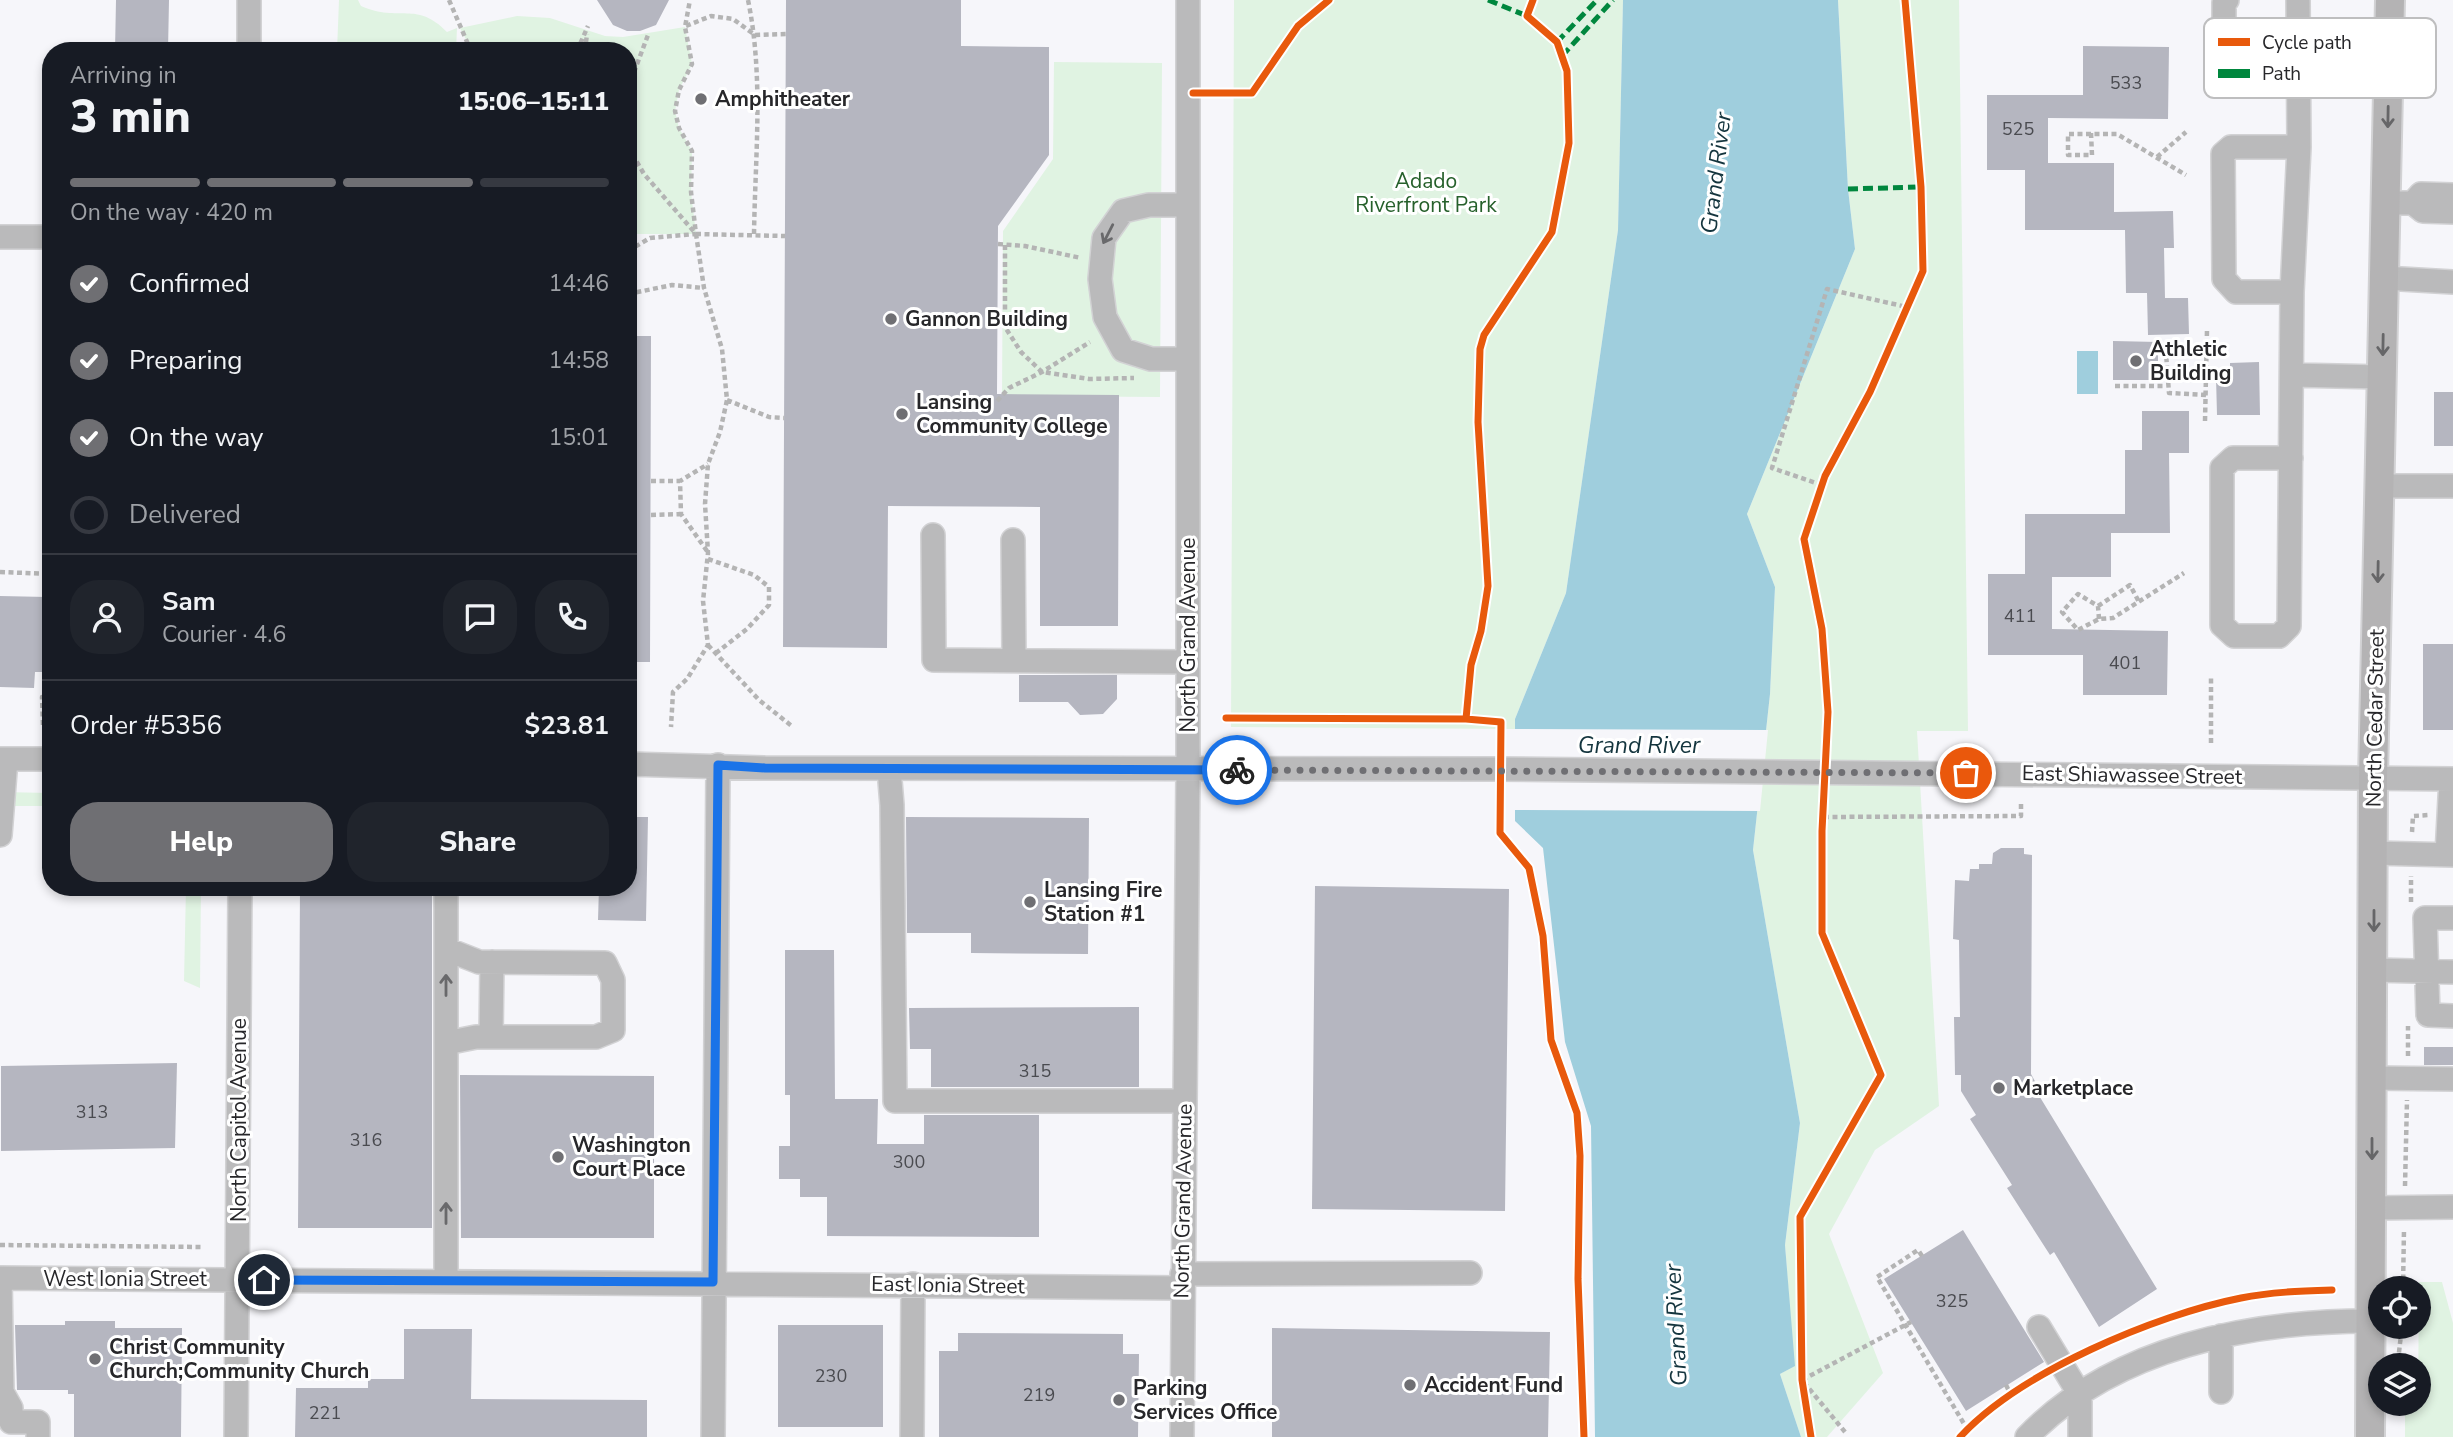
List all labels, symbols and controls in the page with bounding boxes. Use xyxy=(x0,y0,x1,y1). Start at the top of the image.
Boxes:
legend xyxy=(2204,18,2436,98)
text: Cycle path xyxy=(2262,30,2352,56)
text: Arriving in xyxy=(70,60,177,91)
text: Path xyxy=(2262,61,2301,87)
house number: 533 xyxy=(2110,71,2142,95)
text: 15:06–15:11 xyxy=(458,84,609,119)
text: 3 min xyxy=(70,85,191,148)
place label: Amphitheater xyxy=(715,85,851,113)
marker: Amphitheater xyxy=(693,91,709,107)
one-way arrow xyxy=(2381,105,2394,128)
water label: Grand River xyxy=(1693,110,1739,236)
house number: 525 xyxy=(2002,117,2034,141)
park label: Adado Riverfront Park xyxy=(1355,167,1497,219)
text: On the way · 420 m xyxy=(70,197,273,228)
one-way arrow xyxy=(1101,223,1115,243)
icon: check xyxy=(70,265,108,303)
text: Confirmed xyxy=(129,266,250,301)
text: 14:46 xyxy=(549,268,609,299)
place label: Gannon Building xyxy=(905,305,1068,333)
marker: Gannon Building xyxy=(883,311,899,327)
one-way arrow xyxy=(2376,333,2389,356)
place label: Athletic Building xyxy=(2150,335,2231,387)
icon: check xyxy=(70,342,108,380)
text: Preparing xyxy=(129,343,242,378)
text: 14:58 xyxy=(549,345,609,376)
marker: Athletic Building xyxy=(2128,353,2144,369)
place label: Lansing Community College xyxy=(916,388,1108,440)
marker: Lansing Community College xyxy=(894,406,910,422)
icon: check xyxy=(70,419,108,457)
text: On the way xyxy=(129,420,263,455)
text: 15:01 xyxy=(549,422,609,453)
text: Delivered xyxy=(129,497,241,532)
street label: North Grand Avenue xyxy=(1174,538,1202,732)
one-way arrow xyxy=(2371,560,2384,583)
button: person xyxy=(70,580,144,654)
button: chat xyxy=(443,580,517,654)
button: phone xyxy=(535,580,609,654)
text: Sam xyxy=(162,584,215,619)
house number: 411 xyxy=(2004,604,2036,628)
text: Courier · 4.6 xyxy=(162,619,286,650)
street label: North Cedar Street xyxy=(2359,628,2391,807)
house number: 401 xyxy=(2109,651,2141,675)
text: Order #5356 xyxy=(70,708,222,743)
text: $23.81 xyxy=(525,708,609,743)
water label: Grand River xyxy=(1578,730,1701,761)
courier xyxy=(1202,735,1272,805)
pin xyxy=(1936,743,1996,803)
icon: bike xyxy=(1218,751,1256,789)
icon: bag xyxy=(1947,754,1985,792)
street label: East Shiawassee Street xyxy=(2022,759,2243,791)
button: Help xyxy=(70,802,333,882)
button: Share xyxy=(347,802,609,882)
place label: Lansing Fire Station #1 xyxy=(1044,876,1162,928)
marker: Lansing Fire Station #1 xyxy=(1022,894,1038,910)
one-way arrow xyxy=(2367,909,2381,932)
one-way arrow xyxy=(439,974,453,997)
street label: North Capitol Avenue xyxy=(225,1018,253,1222)
house number: 315 xyxy=(1019,1059,1051,1083)
place label: Marketplace xyxy=(2013,1074,2133,1102)
marker: Marketplace xyxy=(1991,1080,2007,1096)
house number: 313 xyxy=(76,1100,108,1124)
street label: North Grand Avenue xyxy=(1167,1103,1199,1299)
house number: 316 xyxy=(350,1128,382,1152)
place label: Washington Court Place xyxy=(572,1131,691,1183)
one-way arrow xyxy=(2365,1137,2379,1160)
marker: Washington Court Place xyxy=(550,1149,566,1165)
house number: 300 xyxy=(893,1150,925,1174)
one-way arrow xyxy=(439,1201,453,1224)
pin xyxy=(234,1250,294,1310)
icon: home xyxy=(245,1261,283,1299)
water label: Grand River xyxy=(1657,1262,1695,1387)
street label: West Ionia Street xyxy=(43,1265,207,1293)
street label: East Ionia Street xyxy=(871,1270,1026,1300)
map controls xyxy=(2368,1276,2431,1416)
button: locate xyxy=(2368,1276,2431,1339)
house number: 325 xyxy=(1936,1289,1968,1313)
place label: Christ Community Church;Community Church xyxy=(109,1333,369,1385)
marker: Christ Community Church;Community Church xyxy=(87,1351,103,1367)
button: layers xyxy=(2368,1353,2431,1416)
house number: 230 xyxy=(815,1364,847,1388)
place label: Accident Fund xyxy=(1424,1371,1563,1399)
place label: Parking Services Office xyxy=(1133,1374,1277,1426)
marker: Accident Fund xyxy=(1402,1377,1418,1393)
house number: 219 xyxy=(1023,1383,1055,1407)
marker: Parking Services Office xyxy=(1111,1392,1127,1408)
house number: 221 xyxy=(309,1401,341,1425)

